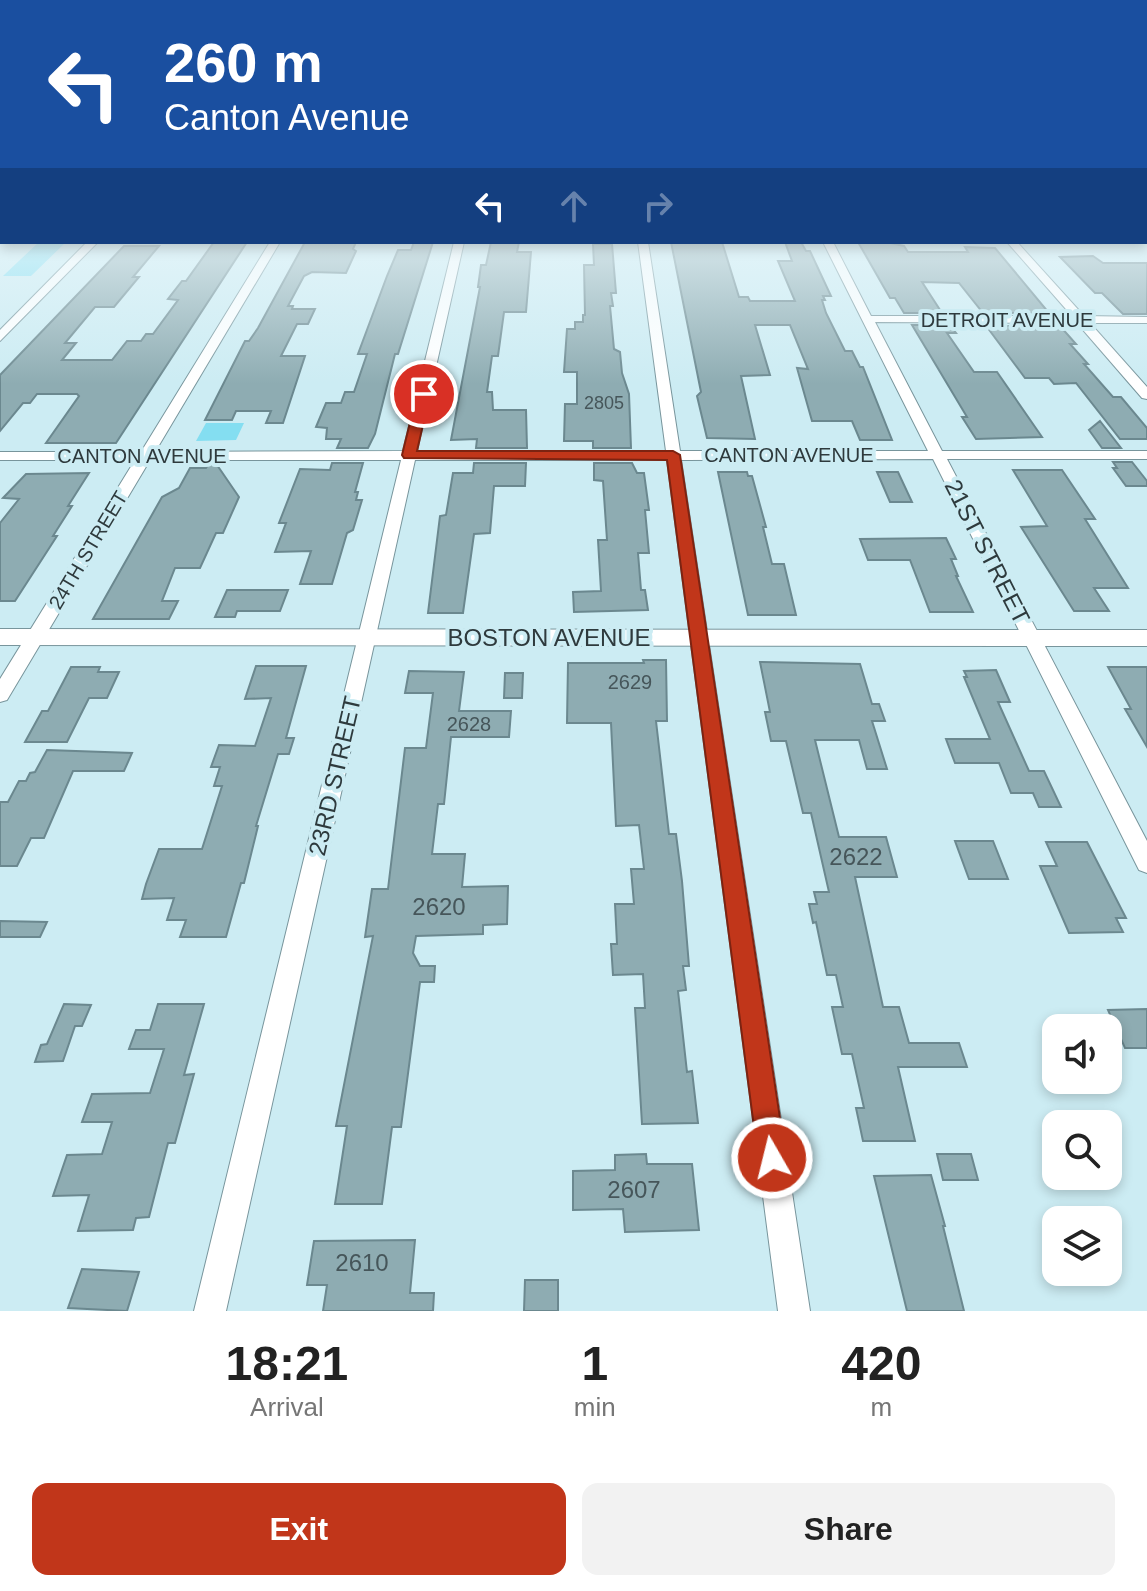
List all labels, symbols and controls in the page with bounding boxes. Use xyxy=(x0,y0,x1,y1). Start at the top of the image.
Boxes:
text: 260 m xyxy=(164,31,323,94)
icon: left xyxy=(32,32,136,136)
text: Canton Avenue xyxy=(164,97,410,138)
icon: left xyxy=(468,184,512,228)
icon: ahead xyxy=(552,184,596,228)
icon: right xyxy=(636,184,680,228)
street label: DETROIT AVENUE xyxy=(921,309,1093,331)
pin xyxy=(390,360,458,428)
icon: arrive xyxy=(402,372,446,416)
house number: 2805 xyxy=(584,393,624,413)
street label: CANTON AVENUE xyxy=(704,444,874,466)
street label: CANTON AVENUE xyxy=(57,445,227,467)
street label: 21ST STREET xyxy=(939,475,1036,629)
street label: 24TH STREET xyxy=(44,487,132,613)
street label: BOSTON AVENUE xyxy=(447,624,651,651)
house number: 2629 xyxy=(608,671,652,693)
street label: 23RD STREET xyxy=(303,693,366,858)
house number: 2628 xyxy=(447,713,491,735)
house number: 2622 xyxy=(829,843,883,870)
house number: 2620 xyxy=(412,893,466,920)
map controls xyxy=(1042,1014,1122,1286)
button: sound xyxy=(1042,1014,1122,1094)
button: search xyxy=(1042,1110,1122,1190)
position arrow xyxy=(730,1116,814,1200)
house number: 2607 xyxy=(607,1176,661,1203)
button: layers xyxy=(1042,1206,1122,1286)
house number: 2610 xyxy=(335,1249,389,1276)
text: 18:21 xyxy=(226,1337,348,1390)
text: 1 xyxy=(581,1337,608,1390)
text: 420 xyxy=(841,1337,921,1390)
text: Arrival xyxy=(250,1392,324,1422)
text: min xyxy=(574,1392,616,1422)
text: m xyxy=(871,1392,892,1422)
button: Exit xyxy=(32,1483,566,1575)
button: Share xyxy=(582,1483,1115,1575)

